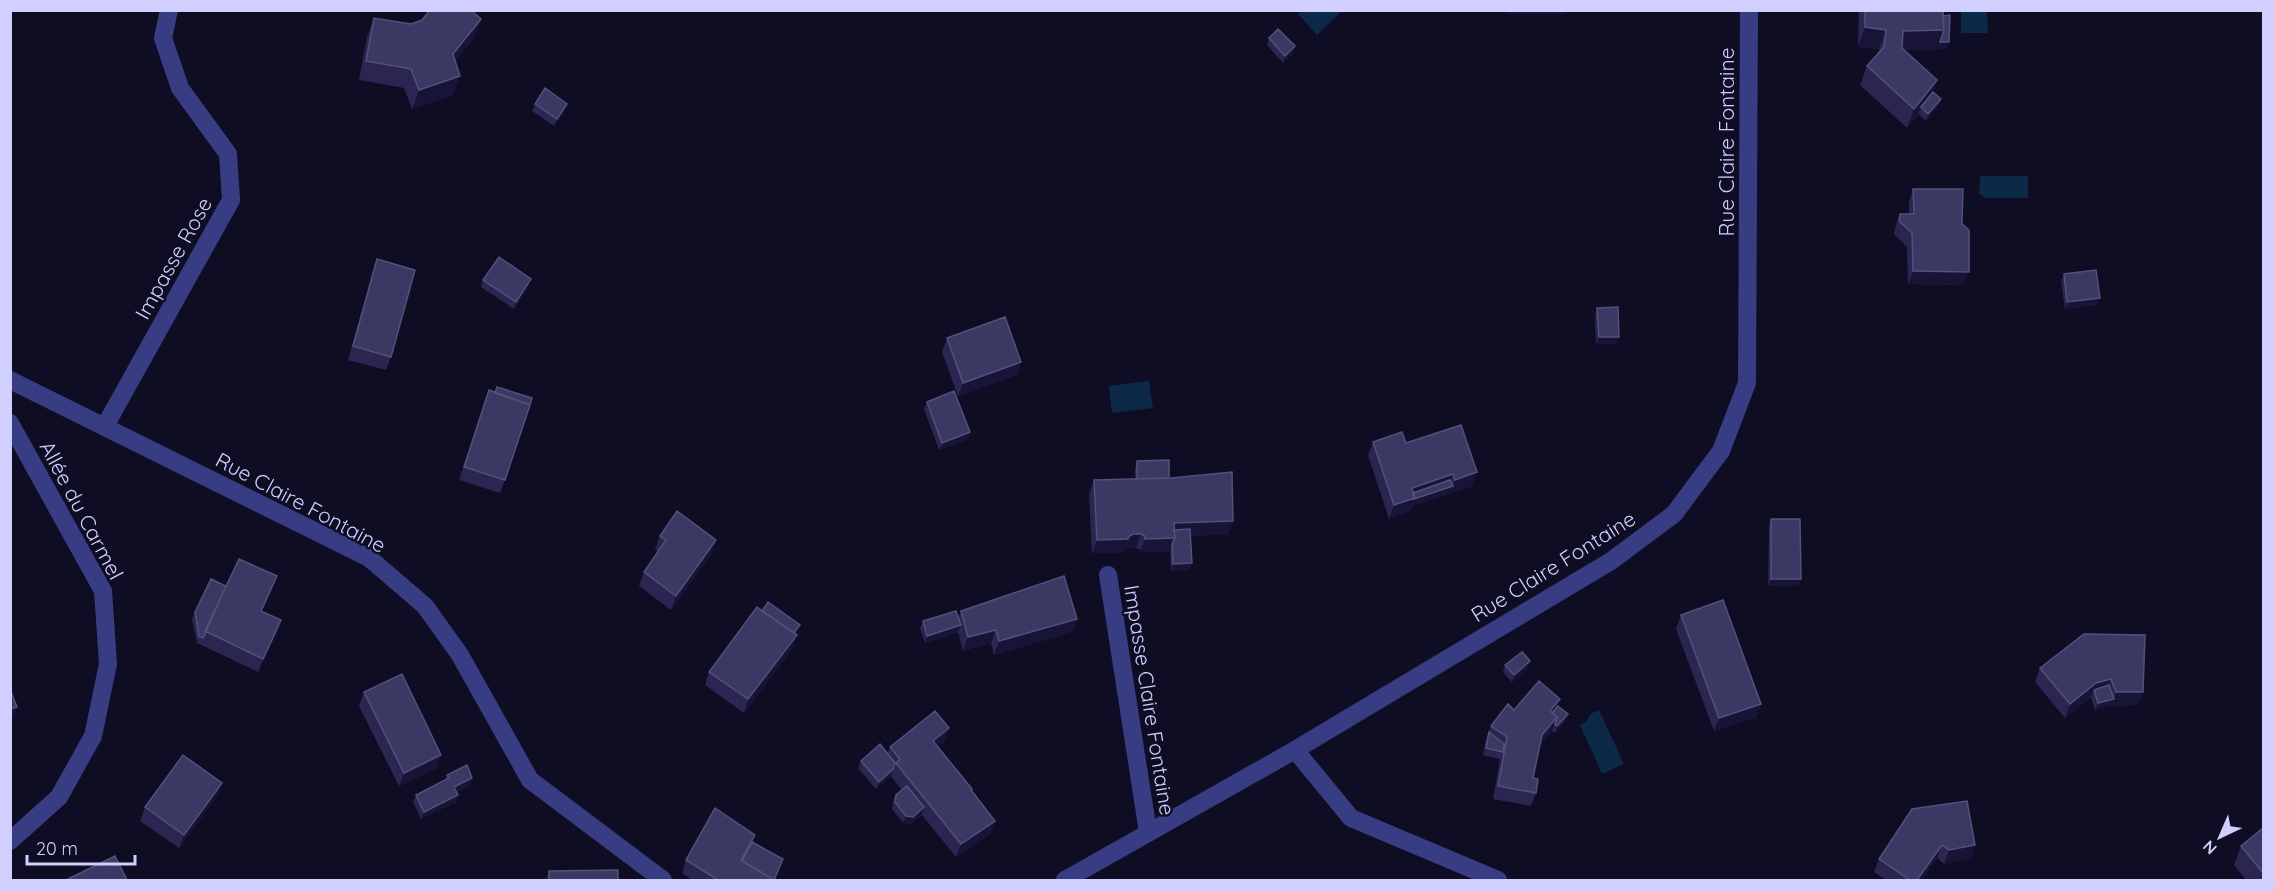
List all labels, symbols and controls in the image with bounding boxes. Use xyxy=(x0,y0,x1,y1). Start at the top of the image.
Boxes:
street label: Rue Claire Fontaine xyxy=(1713,47,1739,237)
street label: Impasse Rose xyxy=(129,192,217,324)
street label: Allée du Carmel xyxy=(34,436,130,584)
street label: Rue Claire Fontaine xyxy=(211,446,391,558)
street label: Rue Claire Fontaine xyxy=(1466,505,1640,627)
street label: Impasse Claire Fontaine xyxy=(1119,583,1181,817)
north arrow xyxy=(2190,807,2250,867)
scale bar xyxy=(27,828,135,866)
text: 20 m xyxy=(36,837,78,860)
text: N xyxy=(2198,837,2221,859)

